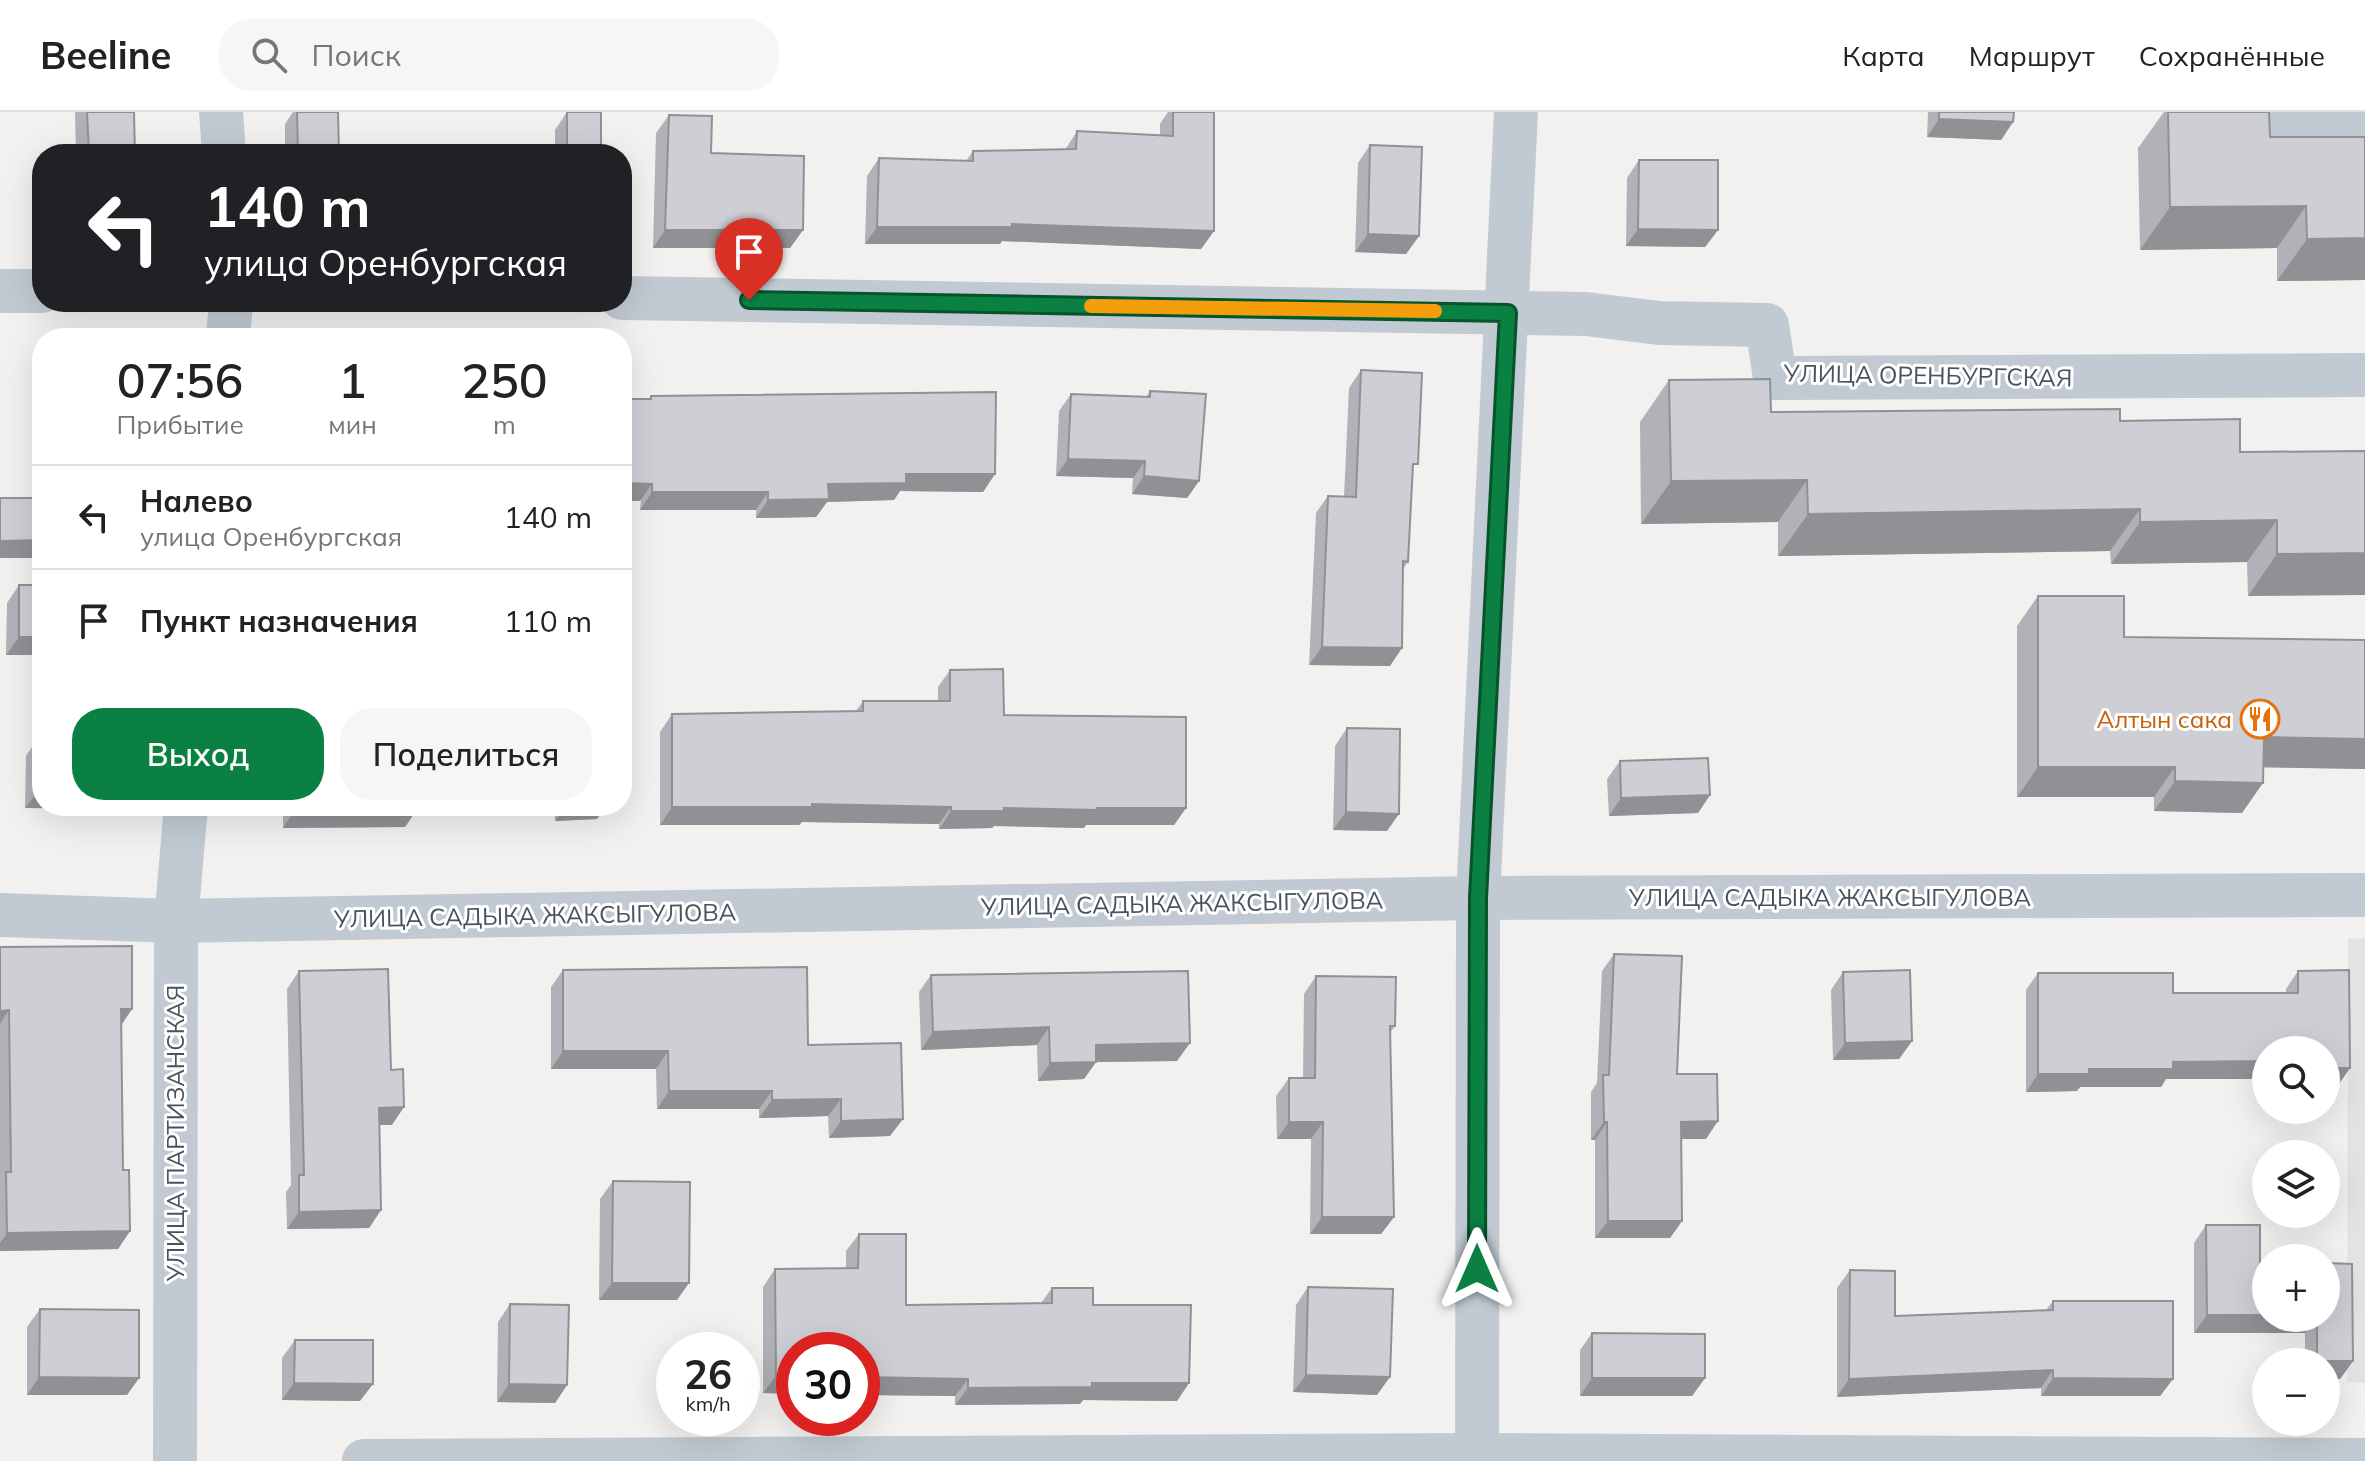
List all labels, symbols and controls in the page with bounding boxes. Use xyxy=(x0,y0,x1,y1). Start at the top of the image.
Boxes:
search box xyxy=(219,19,779,91)
text: Beeline xyxy=(40,31,171,79)
icon: search xyxy=(247,33,291,77)
text: Поиск xyxy=(311,36,401,74)
text: Карта xyxy=(1842,38,1925,73)
text: Маршрут xyxy=(1969,38,2095,73)
text: Сохранённые xyxy=(2139,38,2325,73)
text: 140 m xyxy=(204,171,371,241)
icon: left xyxy=(72,176,176,280)
pin xyxy=(715,218,783,300)
icon: arrive xyxy=(727,230,771,274)
text: улица Оренбургская xyxy=(204,240,567,285)
text: 07:56 xyxy=(117,350,243,410)
text: 1 xyxy=(338,350,367,410)
text: 250 xyxy=(461,350,548,410)
street label: УЛИЦА ОРЕНБУРГСКАЯ xyxy=(1782,357,2073,393)
text: Прибытие xyxy=(116,408,244,441)
text: мин xyxy=(328,408,377,441)
text: m xyxy=(493,408,516,441)
text: Налево xyxy=(140,482,253,520)
icon: left xyxy=(72,495,116,539)
text: 140 m xyxy=(504,498,592,536)
text: улица Оренбургская xyxy=(140,520,402,553)
icon: arrive xyxy=(72,599,116,643)
text: Пункт назначения xyxy=(140,602,418,640)
text: 110 m xyxy=(504,602,592,640)
restaurant icon: Алтын сака xyxy=(2239,698,2281,740)
place label: Алтын сака xyxy=(2097,704,2232,734)
button: Выход xyxy=(72,708,324,800)
button: Поделиться xyxy=(340,708,592,800)
street label: УЛИЦА САДЫКА ЖАКСЫГУЛОВА xyxy=(1628,882,2032,912)
street label: УЛИЦА САДЫКА ЖАКСЫГУЛОВА xyxy=(980,884,1384,922)
street label: УЛИЦА САДЫКА ЖАКСЫГУЛОВА xyxy=(333,896,737,934)
street label: УЛИЦА ПАРТИЗАНСКАЯ xyxy=(160,985,190,1282)
map controls xyxy=(2252,1036,2340,1436)
button: search xyxy=(2252,1036,2340,1124)
button: layers xyxy=(2252,1140,2340,1228)
position arrow xyxy=(1435,1227,1519,1311)
button: + xyxy=(2252,1244,2340,1332)
speed limit sign: 30 xyxy=(776,1332,880,1436)
button: − xyxy=(2252,1348,2340,1436)
text: 26 xyxy=(684,1349,732,1399)
text: km/h xyxy=(685,1391,731,1416)

